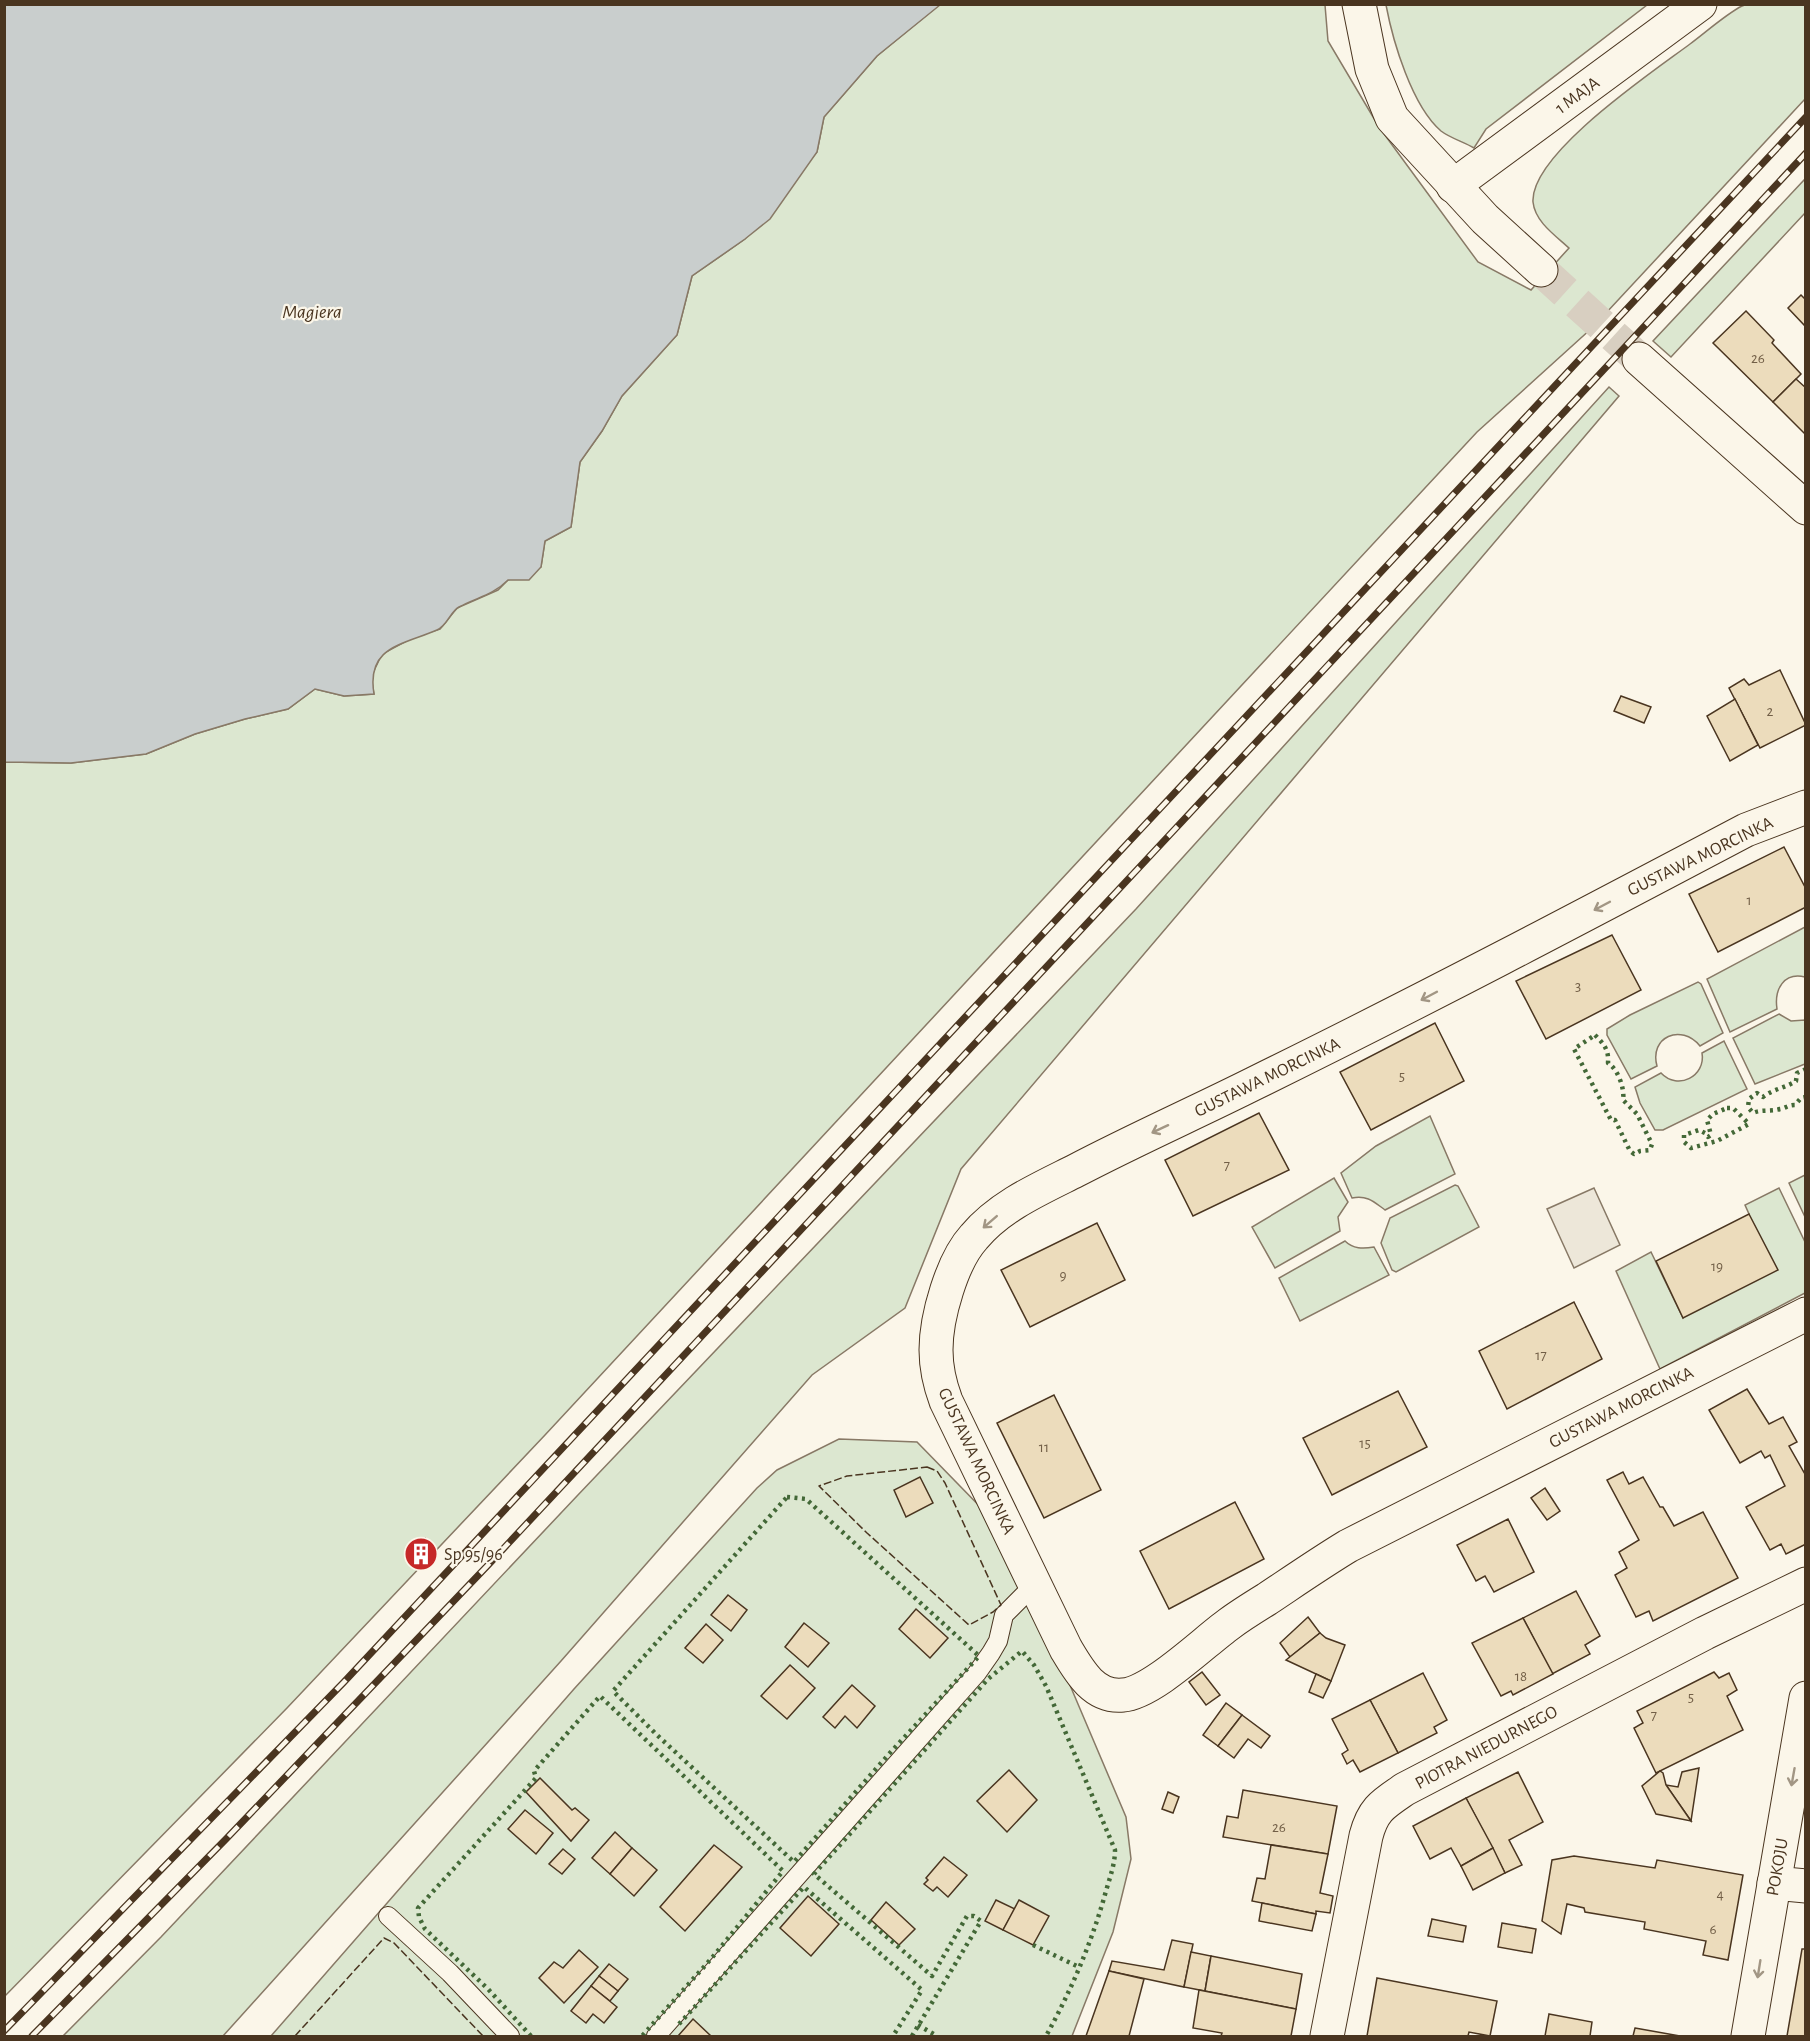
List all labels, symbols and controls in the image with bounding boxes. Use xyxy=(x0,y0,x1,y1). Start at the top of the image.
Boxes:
street label: 1 MAJA xyxy=(1552,74,1603,118)
water label: Magiera xyxy=(282,302,342,322)
house number: 26 xyxy=(1751,351,1765,366)
house number: 2 xyxy=(1767,704,1774,719)
street label: GUSTAWA MORCINKA xyxy=(1625,814,1777,900)
house number: 1 xyxy=(1746,893,1752,908)
one-way arrow xyxy=(1593,900,1611,912)
house number: 3 xyxy=(1575,979,1581,994)
one-way arrow xyxy=(1420,991,1438,1003)
street label: GUSTAWA MORCINKA xyxy=(1192,1035,1344,1121)
house number: 5 xyxy=(1399,1069,1405,1084)
one-way arrow xyxy=(1152,1124,1170,1136)
house number: 7 xyxy=(1224,1158,1230,1173)
one-way arrow xyxy=(983,1215,998,1229)
house number: 19 xyxy=(1711,1259,1723,1274)
house number: 9 xyxy=(1059,1268,1067,1283)
house number: 17 xyxy=(1535,1348,1547,1363)
street label: GUSTAWA MORCINKA xyxy=(1546,1363,1697,1452)
street label: GUSTAWA MORCINKA xyxy=(934,1385,1018,1538)
house number: 15 xyxy=(1359,1436,1371,1451)
house number: 11 xyxy=(1039,1440,1049,1455)
building icon: Sp 95/96 xyxy=(403,1536,439,1572)
place label: Sp 95/96 xyxy=(444,1546,503,1564)
house number: 18 xyxy=(1515,1669,1527,1684)
house number: 5 xyxy=(1688,1690,1694,1705)
street label: PIOTRA NIEDURNEGO xyxy=(1412,1703,1561,1793)
house number: 7 xyxy=(1651,1708,1657,1723)
one-way arrow xyxy=(1787,1767,1798,1786)
house number: 26 xyxy=(1272,1820,1286,1835)
street label: POKOJU xyxy=(1764,1837,1792,1898)
house number: 4 xyxy=(1716,1887,1724,1902)
house number: 6 xyxy=(1709,1922,1717,1937)
one-way arrow xyxy=(1754,1959,1765,1978)

